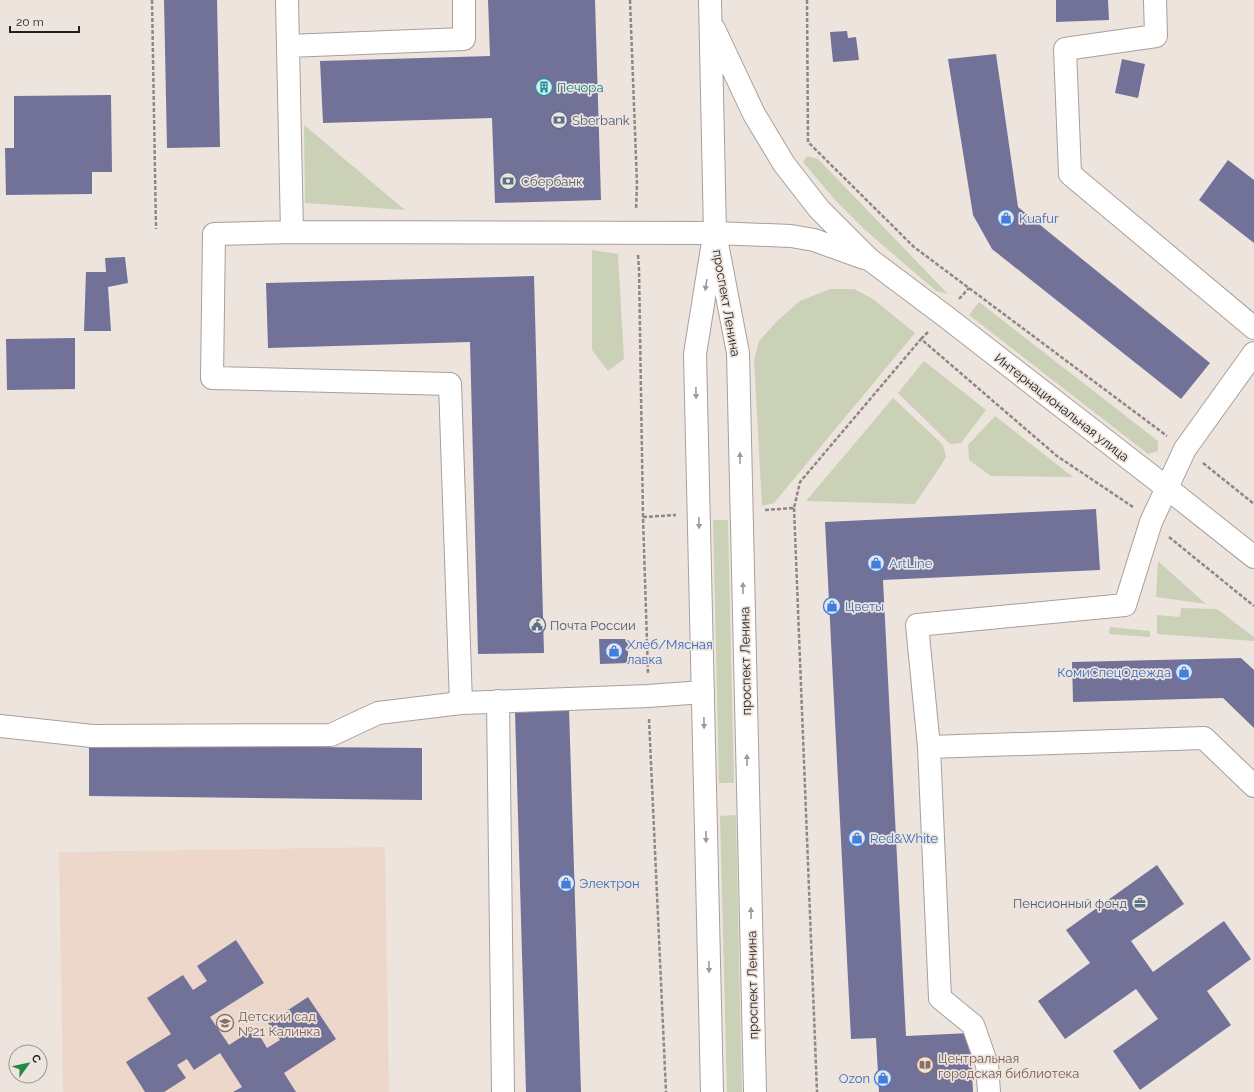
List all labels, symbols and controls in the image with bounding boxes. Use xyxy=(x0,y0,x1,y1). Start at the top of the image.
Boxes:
scale bar xyxy=(10,8,79,34)
text: 20 m xyxy=(16,15,44,29)
building icon: Печора xyxy=(534,77,554,97)
place label: Печора xyxy=(557,80,603,95)
bank icon: Sberbank xyxy=(549,110,569,130)
place label: Sberbank xyxy=(572,113,630,128)
bank icon: Сбербанк xyxy=(498,171,518,191)
place label: Сбербанк xyxy=(521,174,583,189)
shop icon: Kuafur xyxy=(996,208,1016,228)
place label: Kuafur xyxy=(1019,211,1059,226)
street label: проспект Ленина xyxy=(710,248,743,358)
one-way arrow xyxy=(703,279,709,292)
street label: Интернациональная улица xyxy=(991,350,1132,465)
one-way arrow xyxy=(693,387,699,400)
one-way arrow xyxy=(737,452,744,464)
one-way arrow xyxy=(696,517,702,530)
shop icon: ArtLine xyxy=(866,553,886,573)
place label: ArtLine xyxy=(889,556,933,571)
one-way arrow xyxy=(740,581,746,594)
shop icon: Цветы xyxy=(822,596,842,616)
place label: Цветы xyxy=(845,599,884,614)
street label: проспект Ленина xyxy=(737,607,754,715)
public building icon: Почта России xyxy=(527,615,547,635)
place label: Почта России xyxy=(550,618,636,633)
place label: Хлеб/Мясная лавка xyxy=(627,637,713,667)
shop icon: Хлеб/Мясная лавка xyxy=(604,641,624,661)
shop icon: КомиСпецОдежда xyxy=(1174,662,1194,682)
place label: КомиСпецОдежда xyxy=(1057,665,1171,680)
one-way arrow xyxy=(701,717,707,730)
one-way arrow xyxy=(744,753,750,766)
shop icon: Red&White xyxy=(847,828,867,848)
one-way arrow xyxy=(703,831,709,844)
place label: Red&White xyxy=(870,831,938,846)
shop icon: Электрон xyxy=(556,873,576,893)
place label: Электрон xyxy=(579,876,640,891)
office icon: Пенсионный фонд xyxy=(1130,893,1150,913)
place label: Пенсионный фонд xyxy=(1013,896,1127,911)
one-way arrow xyxy=(748,906,754,919)
street label: проспект Ленина xyxy=(744,931,761,1039)
one-way arrow xyxy=(706,961,712,974)
place label: Детский сад №21 Калинка xyxy=(238,1009,320,1039)
school or university icon: Детский сад №21 Калинка xyxy=(215,1013,235,1033)
north arrow xyxy=(8,1044,48,1084)
place label: Центральная городская библиотека xyxy=(938,1051,1079,1081)
text: С xyxy=(28,1052,44,1066)
library icon: Центральная городская библиотека xyxy=(915,1055,935,1075)
shop icon: Ozon xyxy=(873,1068,893,1088)
place label: Ozon xyxy=(839,1071,870,1086)

